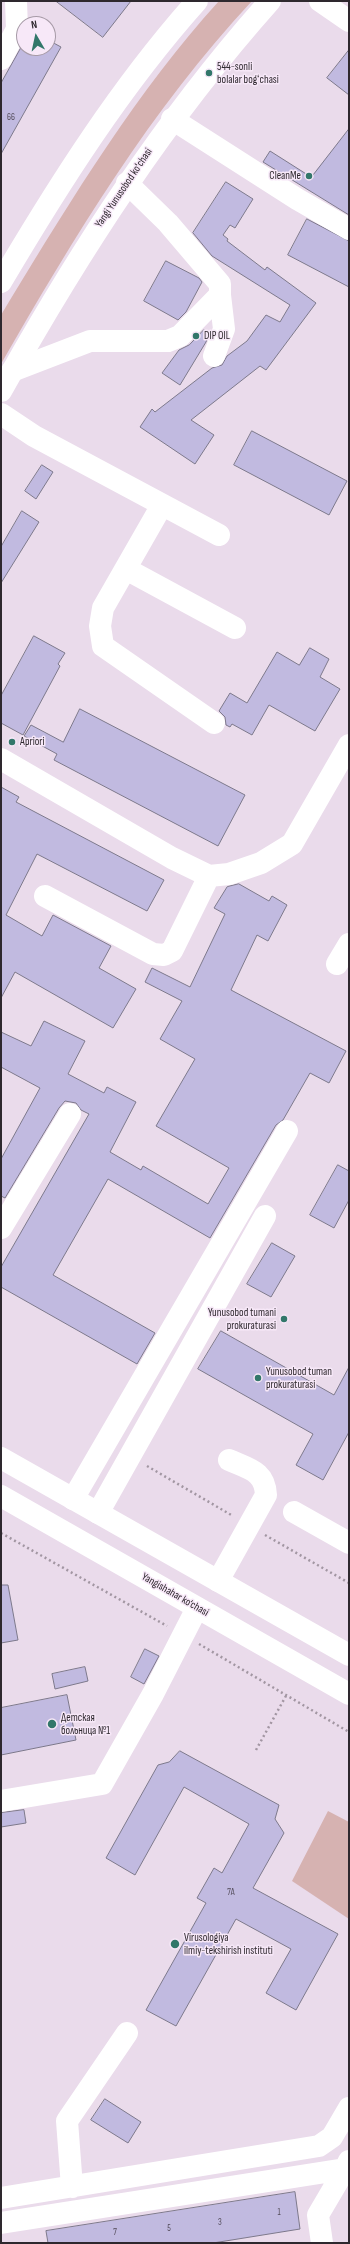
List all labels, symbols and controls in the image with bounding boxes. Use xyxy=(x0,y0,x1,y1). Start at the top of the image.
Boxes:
north arrow xyxy=(16,16,56,56)
text: N xyxy=(30,18,38,32)
place label: 544-sonli bolalar bogʻchasi xyxy=(217,60,279,86)
marker: 544-sonli bolalar bogʻchasi xyxy=(204,68,214,78)
house number: 66 xyxy=(7,113,15,123)
street label: Yangi Yunusobod ko'chasi xyxy=(93,146,155,230)
place label: CleanMe xyxy=(269,169,301,183)
marker: CleanMe xyxy=(304,171,314,181)
place label: DIP OIL xyxy=(204,329,230,343)
marker: DIP OIL xyxy=(191,331,201,341)
place label: Apriori xyxy=(20,735,44,749)
marker: Apriori xyxy=(7,737,17,747)
place label: Yunusobod tumani prokuraturasi xyxy=(208,1306,276,1332)
marker: Yunusobod tumani prokuraturasi xyxy=(279,1314,289,1324)
place label: Yunusobod tuman prokuraturasi xyxy=(266,1365,332,1391)
marker: Yunusobod tuman prokuraturasi xyxy=(253,1373,263,1383)
street label: Yangishahar ko‘chasi xyxy=(139,1570,211,1620)
place label: Детская больница №1 xyxy=(61,1711,110,1737)
marker: Детская больница №1 xyxy=(46,1718,58,1730)
house number: 7A xyxy=(227,1888,235,1898)
place label: Virusologiya ilmiy-tekshirish instituti xyxy=(184,1931,273,1957)
marker: Virusologiya ilmiy-tekshirish instituti xyxy=(169,1938,181,1950)
house number: 1 xyxy=(277,2208,281,2218)
house number: 3 xyxy=(218,2218,222,2228)
house number: 5 xyxy=(167,2224,171,2234)
house number: 7 xyxy=(113,2228,117,2238)

